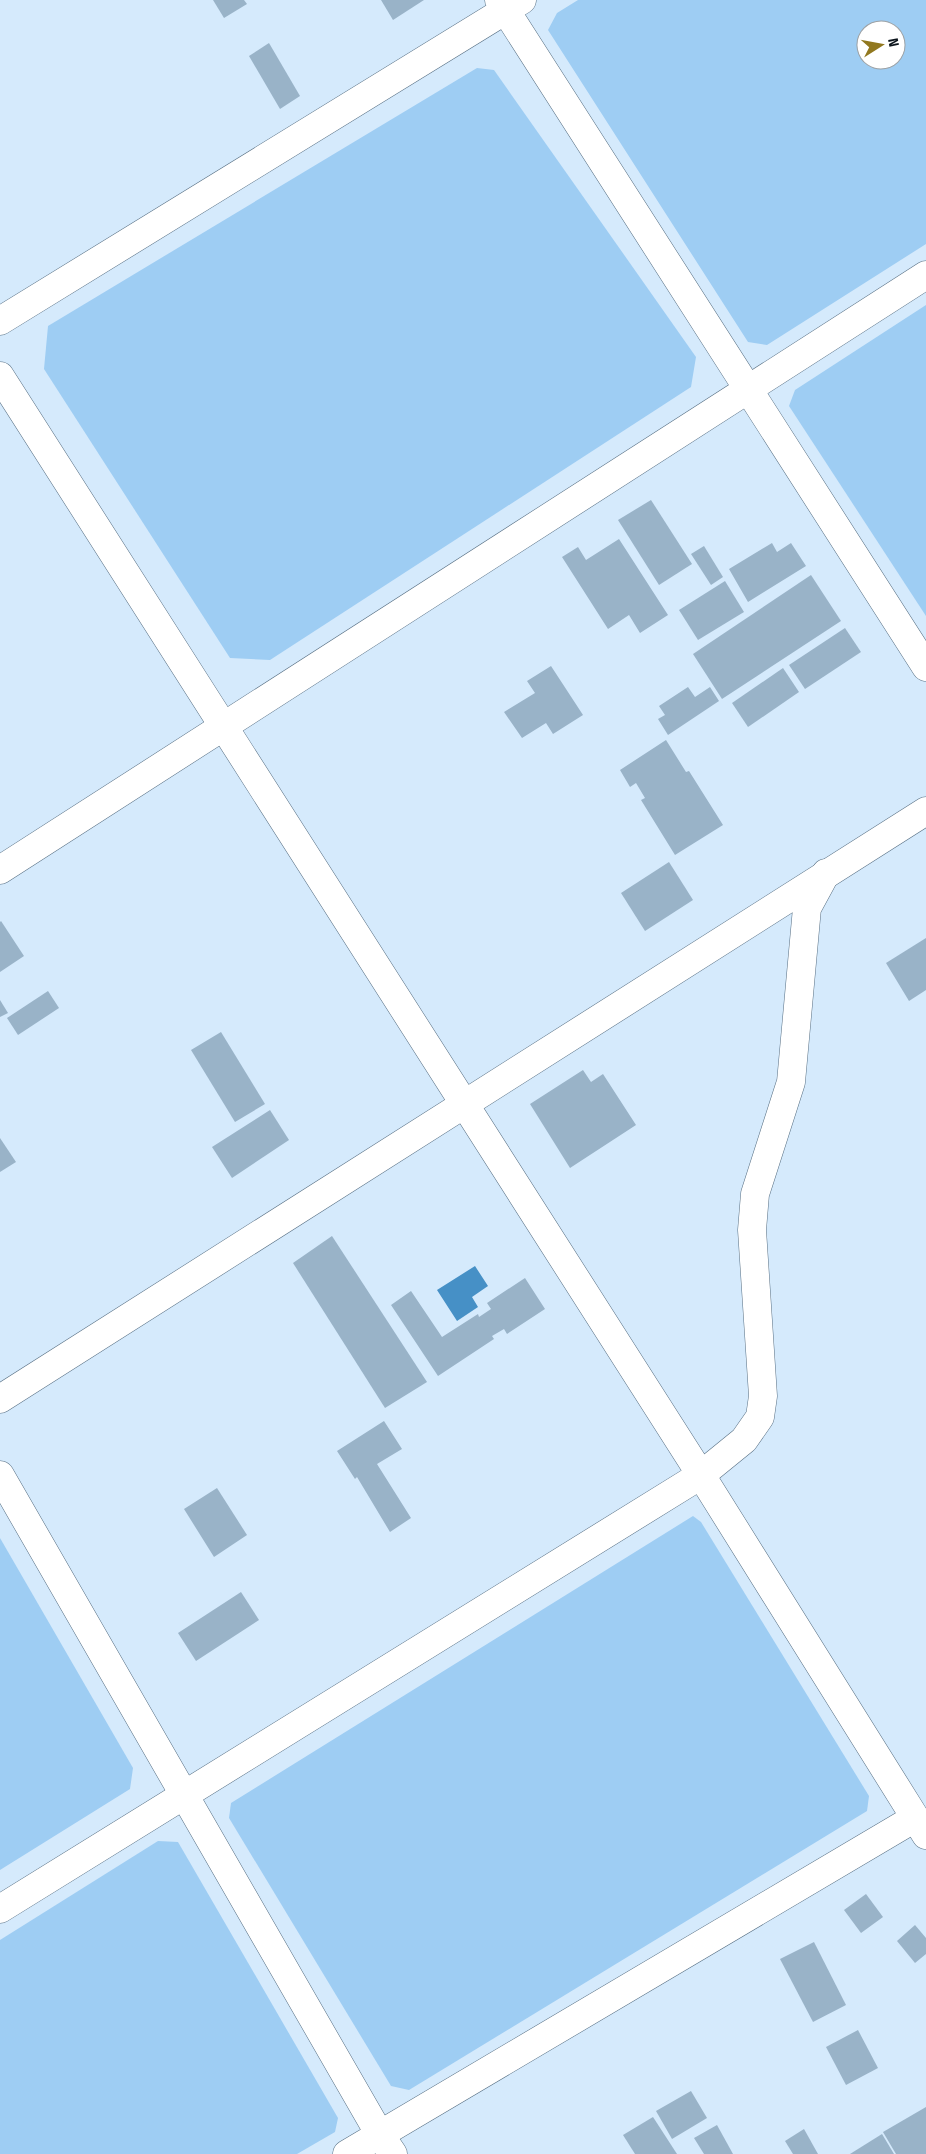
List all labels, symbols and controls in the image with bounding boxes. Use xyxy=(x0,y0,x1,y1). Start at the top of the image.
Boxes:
north arrow xyxy=(856,20,906,70)
text: N xyxy=(884,37,902,48)

